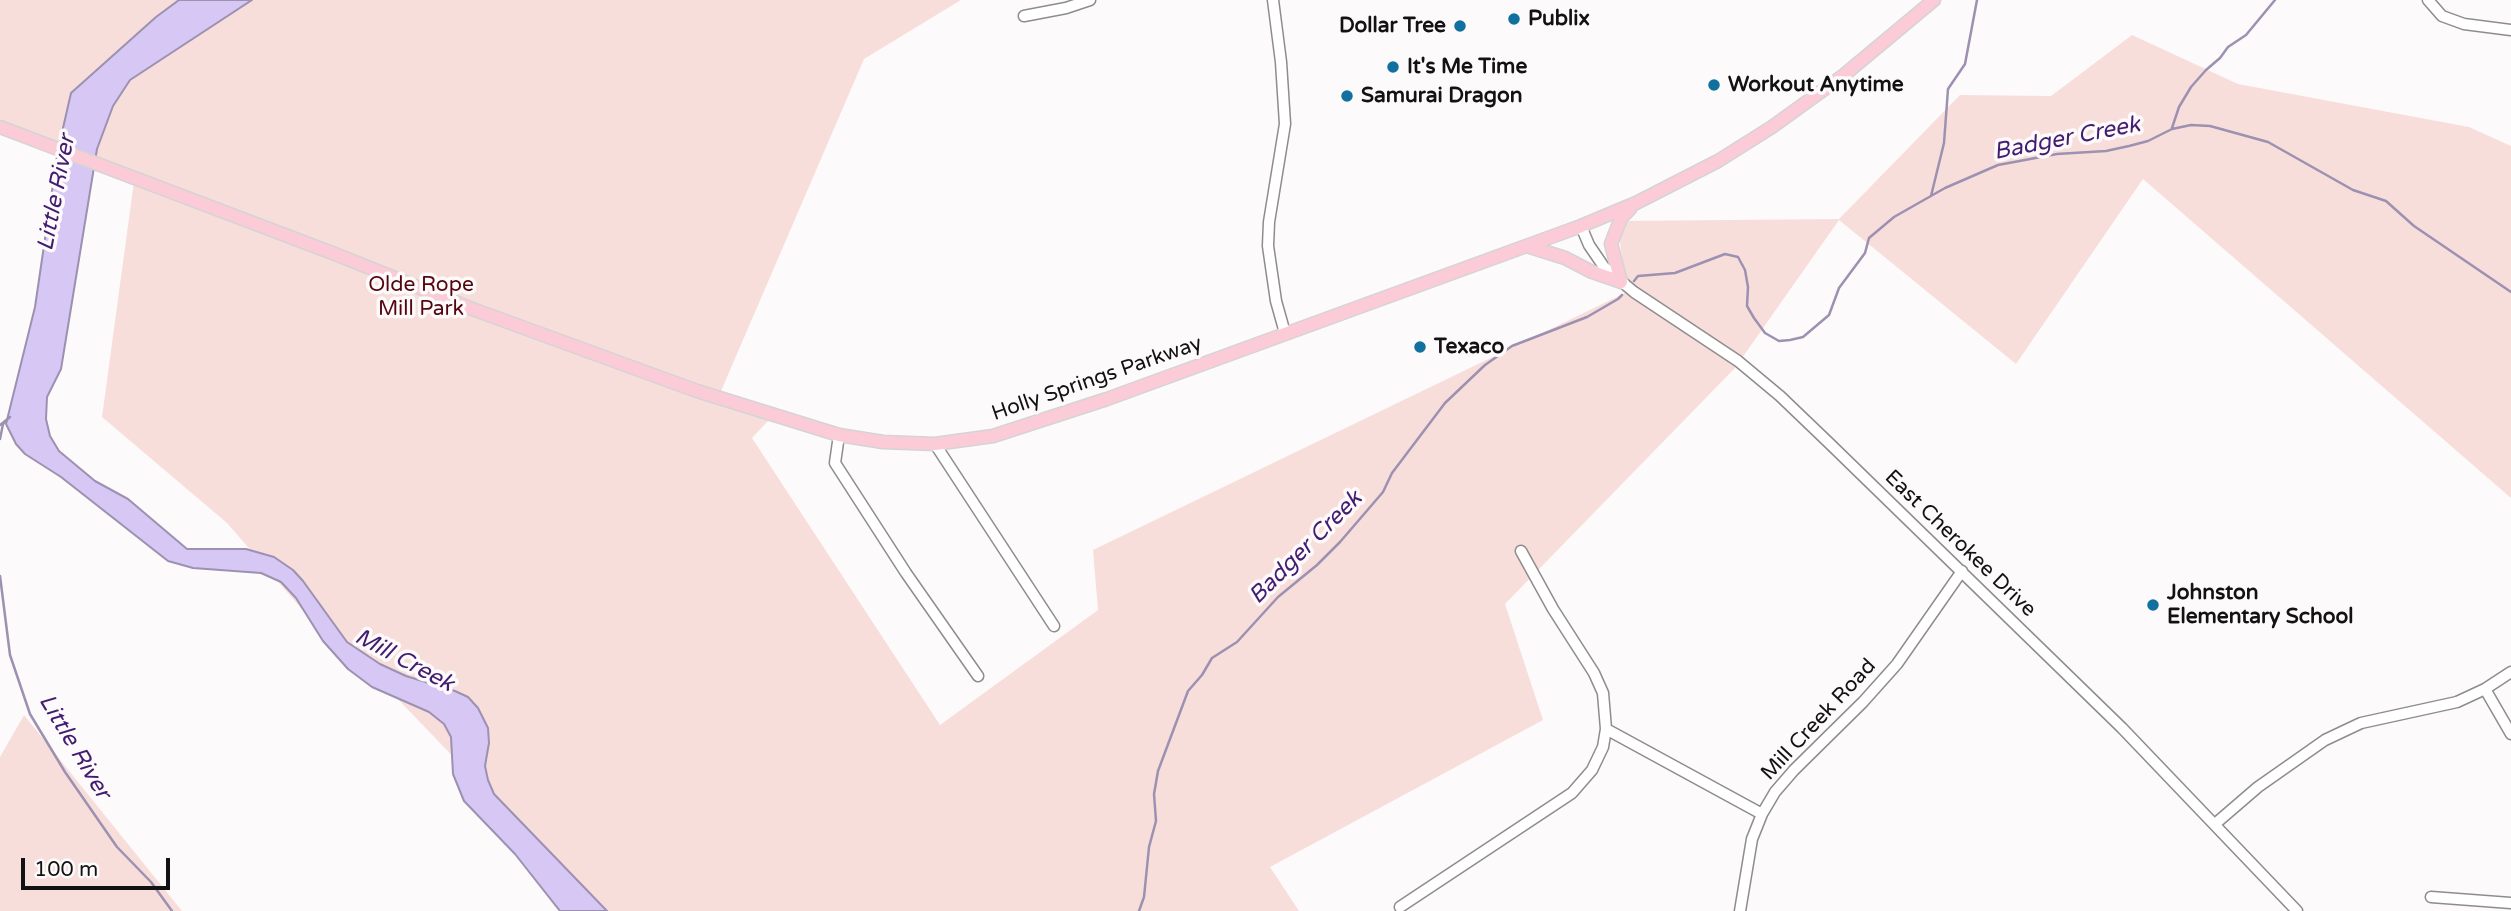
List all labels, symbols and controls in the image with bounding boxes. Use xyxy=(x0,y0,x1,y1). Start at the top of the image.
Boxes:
place label: Publix xyxy=(1528,6,1590,32)
marker: Publix xyxy=(1506,11,1522,27)
place label: Dollar Tree xyxy=(1339,13,1446,39)
marker: Dollar Tree xyxy=(1452,18,1468,34)
place label: It's Me Time xyxy=(1407,54,1527,80)
marker: It's Me Time xyxy=(1385,59,1401,75)
place label: Workout Anytime xyxy=(1728,72,1904,98)
marker: Workout Anytime xyxy=(1706,77,1722,93)
place label: Samurai Dragon xyxy=(1361,83,1522,109)
marker: Samurai Dragon xyxy=(1339,88,1355,104)
water label: Badger Creek xyxy=(1991,111,2143,167)
water label: Little River xyxy=(32,133,82,253)
park label: Olde Rope Mill Park xyxy=(368,272,474,322)
street label: Holly Springs Parkway xyxy=(989,331,1205,427)
place label: Texaco xyxy=(1434,334,1504,360)
marker: Texaco xyxy=(1412,339,1428,355)
street label: East Cherokee Drive xyxy=(1879,465,2041,623)
water label: Badger Creek xyxy=(1244,486,1368,610)
place label: Johnston Elementary School xyxy=(2167,580,2354,630)
marker: Johnston Elementary School xyxy=(2145,597,2161,613)
water label: Mill Creek xyxy=(350,623,458,699)
street label: Mill Creek Road xyxy=(1756,654,1882,786)
water label: Little River xyxy=(32,690,116,804)
scale bar xyxy=(24,844,173,888)
text: 100 m xyxy=(34,857,98,882)

